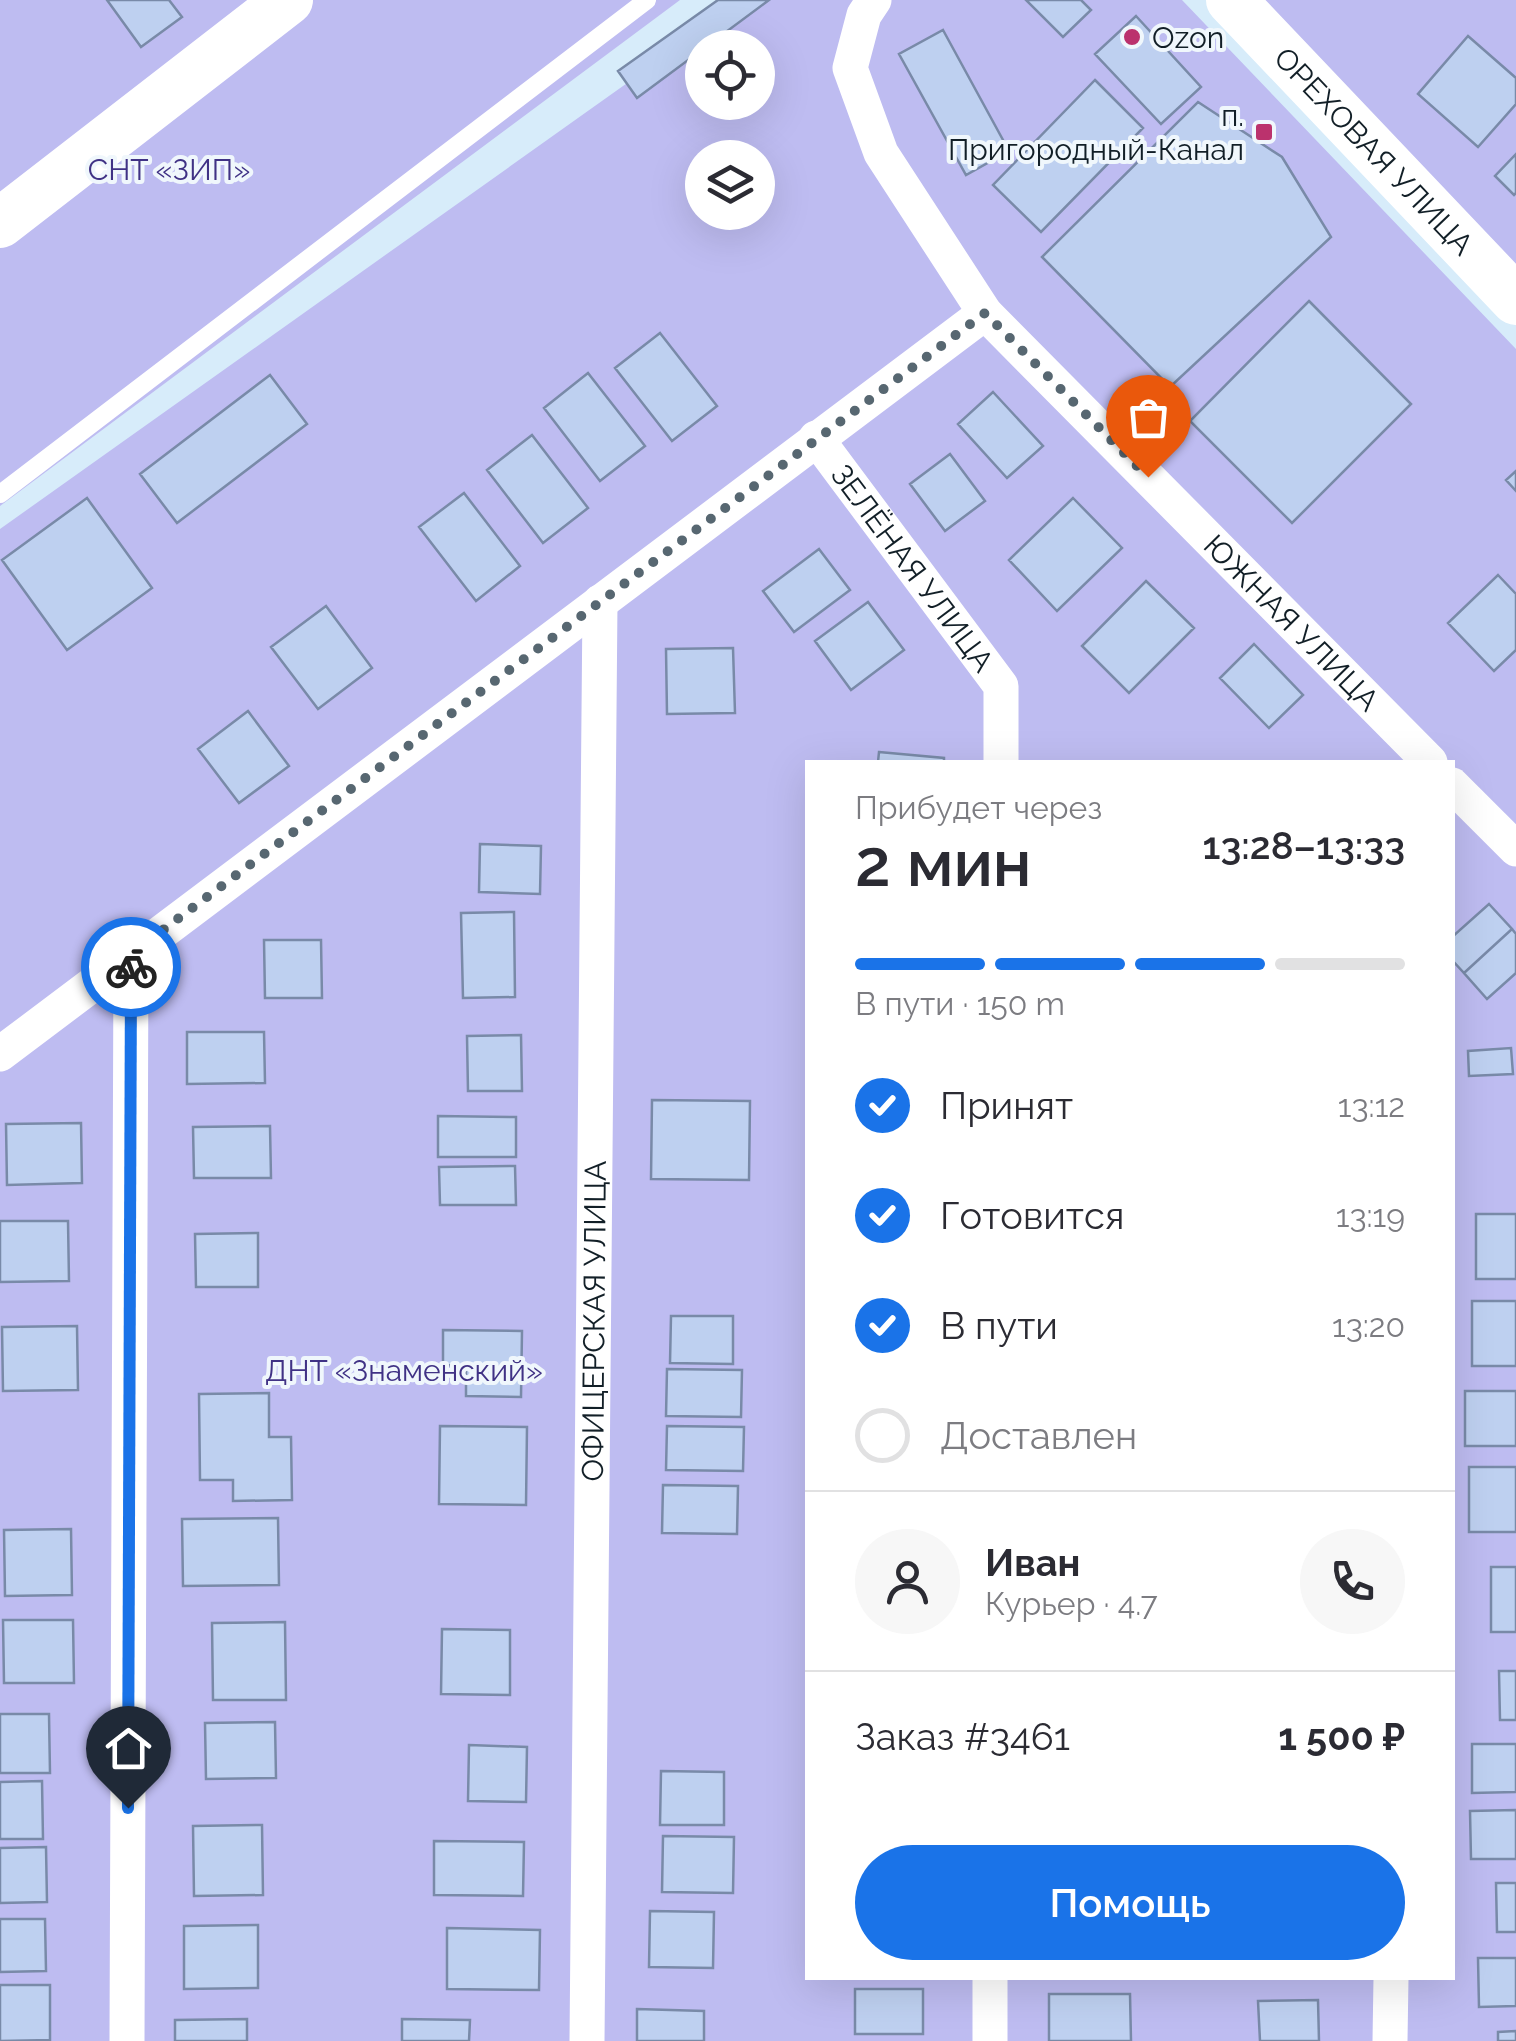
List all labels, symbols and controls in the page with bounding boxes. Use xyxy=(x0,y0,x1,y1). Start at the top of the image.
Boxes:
place label: Ozon xyxy=(1152,20,1224,55)
marker: Ozon xyxy=(1121,26,1143,48)
map controls xyxy=(685,30,775,230)
button: locate xyxy=(685,30,775,120)
street label: ОРЕХОВАЯ УЛИЦА xyxy=(1268,40,1481,262)
place label: п. Пригородный-Канал xyxy=(948,98,1244,167)
marker: п. Пригородный-Канал xyxy=(1253,121,1275,143)
button: layers xyxy=(685,140,775,230)
park label: СНТ «ЗИП» xyxy=(88,152,250,187)
pin xyxy=(1106,375,1191,478)
icon: bag xyxy=(1121,390,1176,445)
street label: ЗЕЛЁНАЯ УЛИЦА xyxy=(824,457,1001,678)
street label: ЮЖНАЯ УЛИЦА xyxy=(1197,527,1386,718)
text: Прибудет через xyxy=(855,789,1102,826)
text: 13:28–13:33 xyxy=(1203,823,1405,868)
text: 2 мин xyxy=(855,825,1032,901)
courier xyxy=(81,917,181,1017)
icon: bike xyxy=(104,940,159,995)
text: В пути · 150 m xyxy=(855,985,1065,1022)
icon: check xyxy=(855,1078,910,1133)
text: Принят xyxy=(940,1083,1073,1128)
text: 13:12 xyxy=(1338,1087,1405,1124)
street label: ОФИЦЕРСКАЯ УЛИЦА xyxy=(575,1161,612,1482)
icon: check xyxy=(855,1188,910,1243)
text: Готовится xyxy=(940,1193,1124,1238)
text: 13:19 xyxy=(1336,1197,1405,1234)
icon: check xyxy=(855,1298,910,1353)
text: В пути xyxy=(940,1303,1058,1348)
text: 13:20 xyxy=(1332,1307,1405,1344)
park label: ДНТ «Знаменский» xyxy=(265,1353,543,1388)
text: Доставлен xyxy=(940,1413,1137,1458)
button: person xyxy=(855,1529,960,1634)
button: phone xyxy=(1300,1529,1405,1634)
text: Иван xyxy=(985,1540,1080,1585)
text: Курьер · 4.7 xyxy=(985,1585,1158,1622)
pin xyxy=(86,1706,171,1809)
text: Заказ #3461 xyxy=(855,1714,1070,1759)
text: 1 500 ₽ xyxy=(1278,1714,1405,1759)
icon: home xyxy=(101,1721,156,1776)
button: Помощь xyxy=(855,1845,1405,1960)

